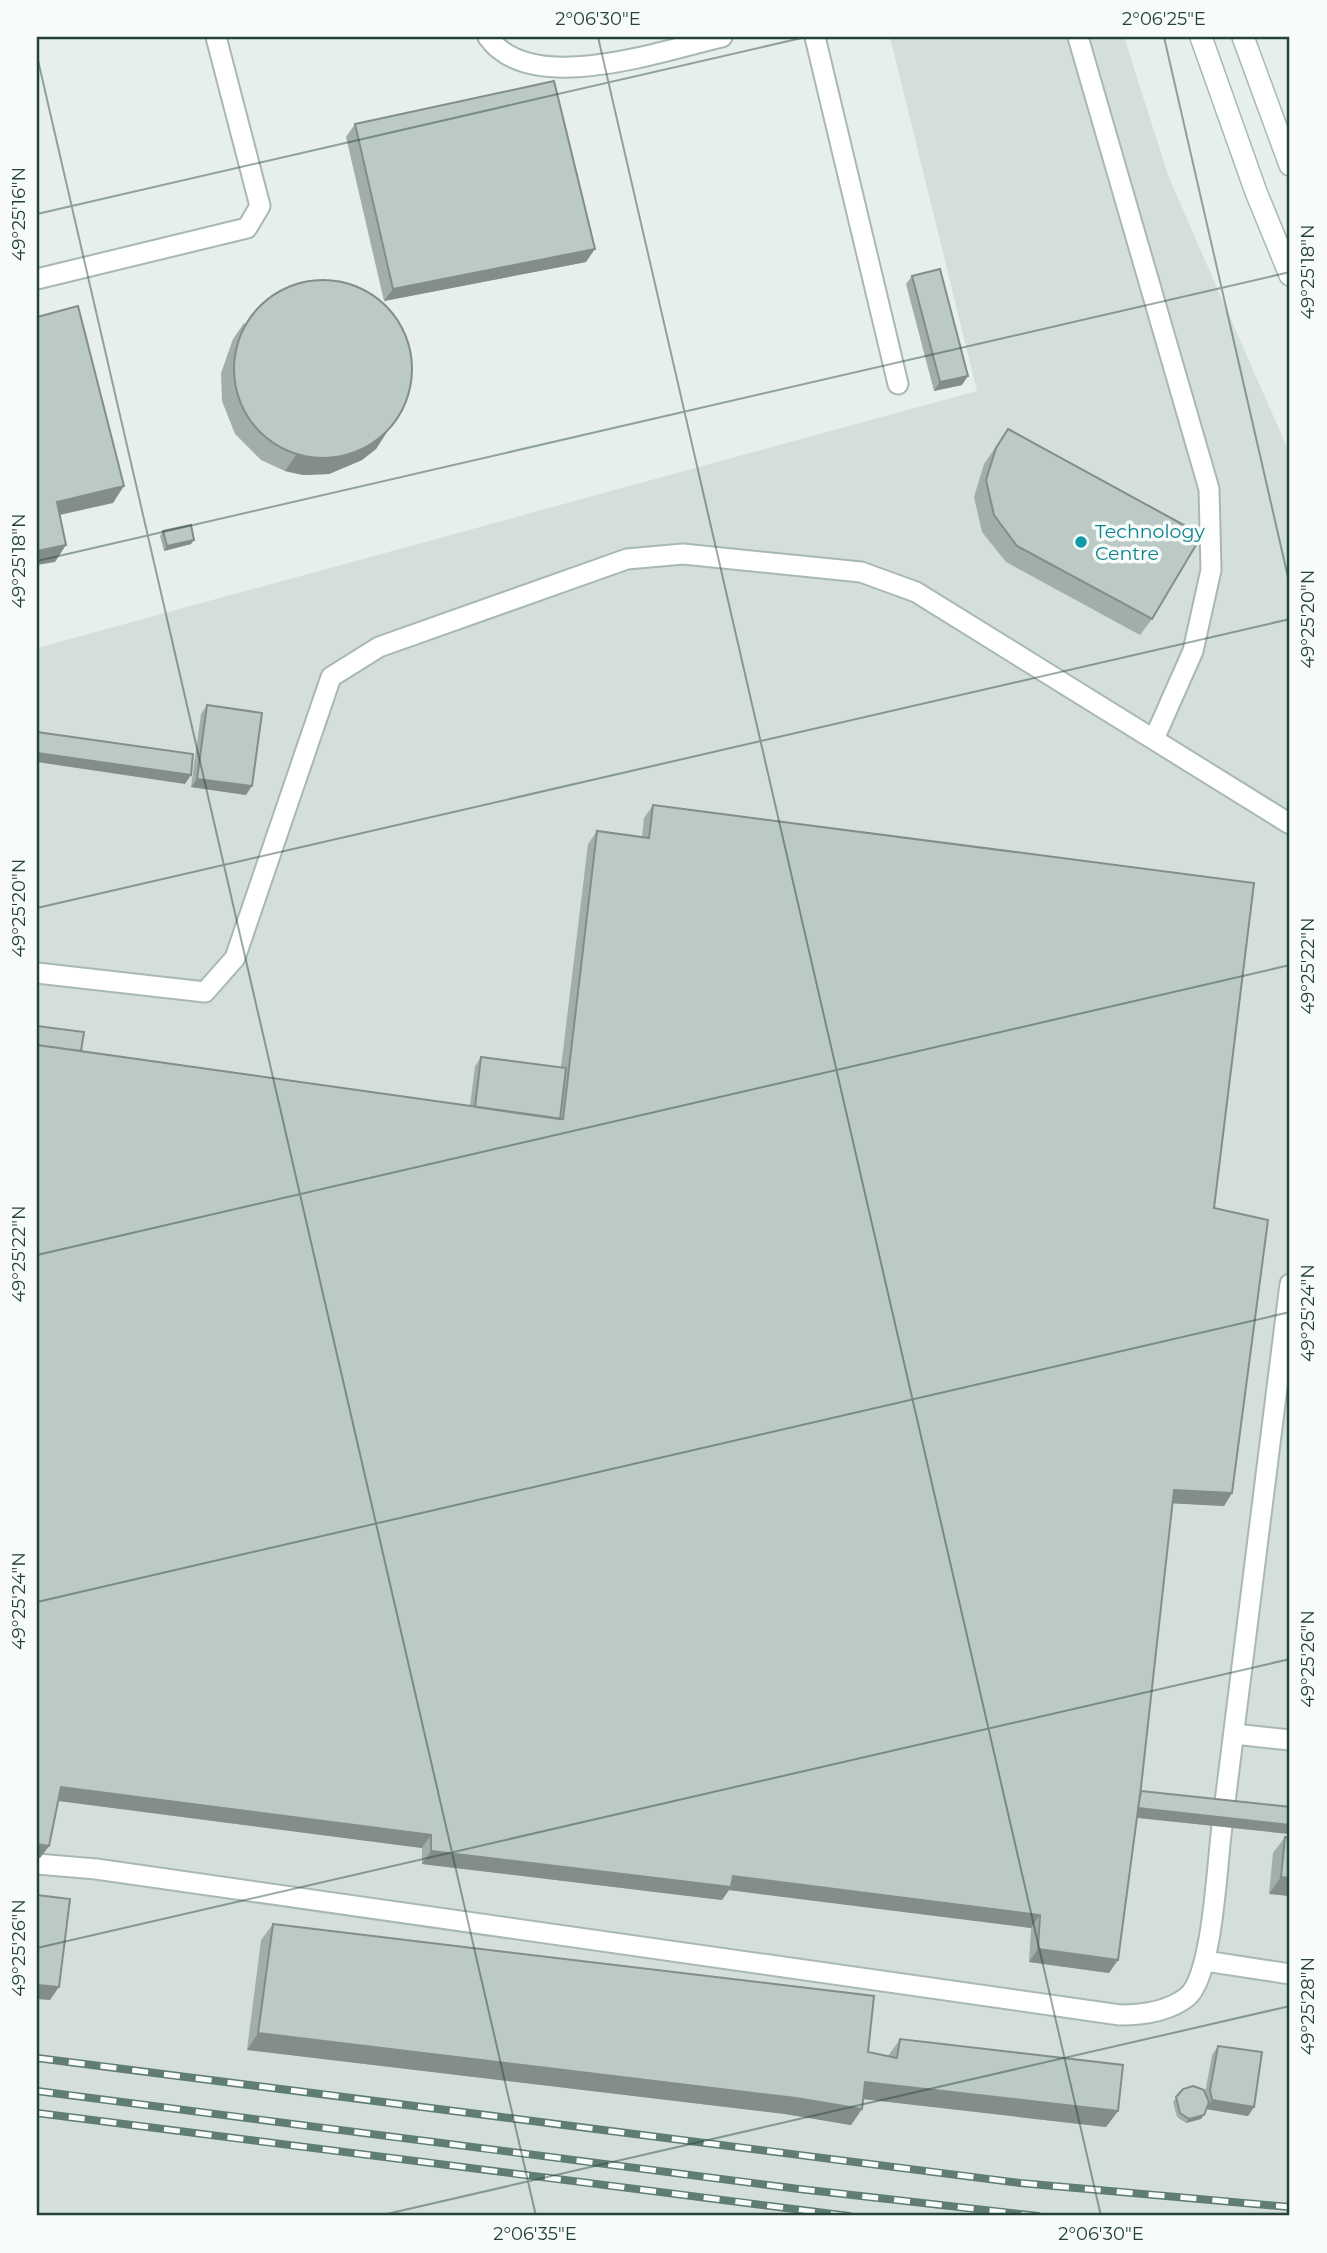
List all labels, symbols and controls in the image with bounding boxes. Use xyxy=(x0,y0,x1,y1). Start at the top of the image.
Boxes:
text: 2°06'30"E xyxy=(555,8,641,30)
text: 2°06'25"E xyxy=(1122,8,1206,30)
text: 49°25'16"N xyxy=(8,167,30,261)
text: 49°25'18"N xyxy=(1297,224,1319,320)
text: 49°25'18"N xyxy=(8,513,30,609)
place label: Technology Centre xyxy=(1095,520,1205,565)
marker: Technology Centre xyxy=(1073,534,1089,550)
text: 49°25'20"N xyxy=(1297,570,1319,668)
text: 49°25'20"N xyxy=(8,859,30,957)
text: 49°25'22"N xyxy=(1297,917,1319,1015)
text: 49°25'22"N xyxy=(8,1205,30,1303)
text: 49°25'24"N xyxy=(1297,1264,1319,1362)
text: 49°25'24"N xyxy=(8,1552,30,1650)
text: 49°25'26"N xyxy=(1297,1610,1319,1708)
text: 49°25'26"N xyxy=(8,1899,30,1997)
text: 49°25'28"N xyxy=(1297,1957,1319,2055)
text: 2°06'35"E xyxy=(493,2223,577,2245)
text: 2°06'30"E xyxy=(1058,2223,1144,2245)

